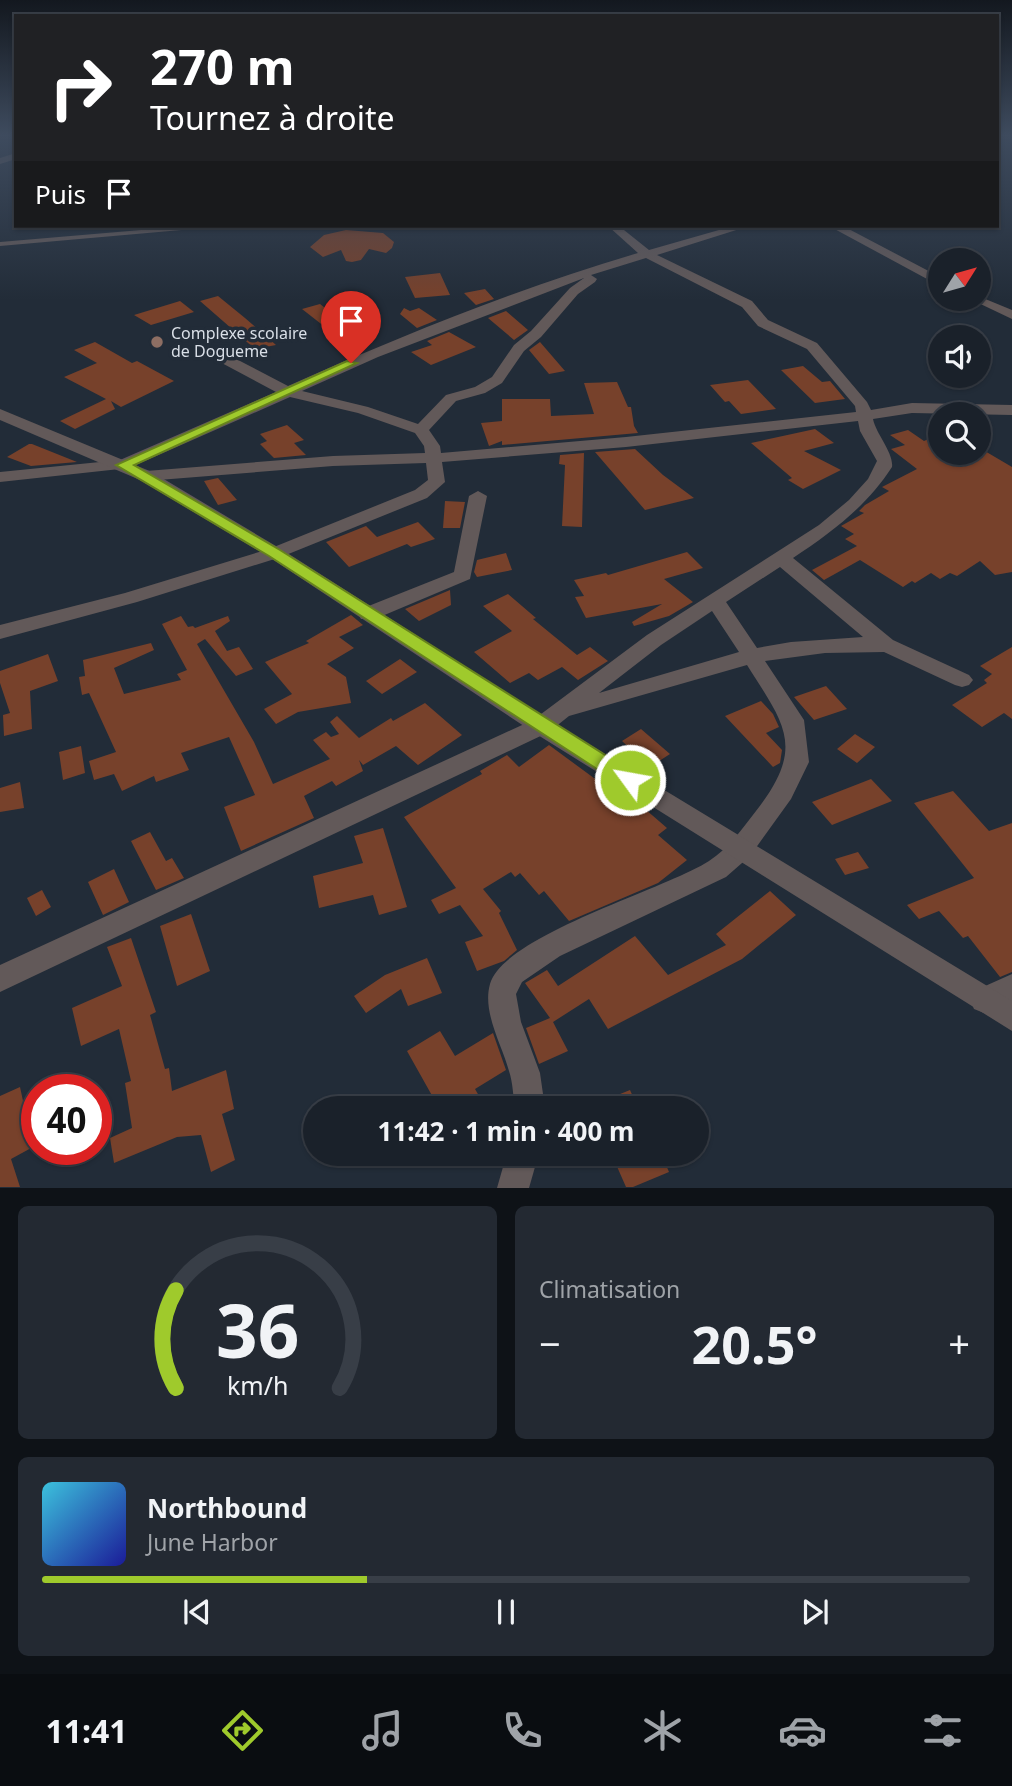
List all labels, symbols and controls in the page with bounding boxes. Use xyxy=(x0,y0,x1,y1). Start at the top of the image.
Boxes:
text: 270 m xyxy=(150,33,295,99)
icon: right xyxy=(35,42,126,133)
text: Tournez à droite xyxy=(150,96,395,139)
icon: arrive xyxy=(100,175,138,213)
text: Puis xyxy=(35,176,86,212)
north arrow xyxy=(928,248,990,312)
map controls xyxy=(928,248,991,465)
pin xyxy=(321,291,381,363)
icon: arrive xyxy=(332,302,370,340)
place label: Complexe scolaire de Dogueme xyxy=(171,322,307,362)
button: sound xyxy=(928,325,991,388)
marker: Complexe scolaire de Dogueme xyxy=(149,334,165,350)
button: search xyxy=(928,402,991,465)
position arrow xyxy=(593,743,667,817)
speed limit sign: 40 xyxy=(21,1074,112,1165)
text: 11:42 · 1 min · 400 m xyxy=(378,1113,634,1149)
text: Climatisation xyxy=(539,1273,680,1305)
text: 36 xyxy=(216,1281,299,1380)
text: 20.5° xyxy=(692,1308,817,1379)
text: − xyxy=(539,1317,561,1369)
text: + xyxy=(948,1317,970,1369)
text: km/h xyxy=(227,1368,288,1402)
text: Northbound xyxy=(147,1490,307,1526)
text: June Harbor xyxy=(147,1526,278,1558)
icon: previous xyxy=(178,1593,216,1631)
icon: pause xyxy=(487,1593,525,1631)
icon: next xyxy=(796,1593,834,1631)
icon: directions xyxy=(218,1706,267,1755)
icon: music xyxy=(358,1706,407,1755)
icon: phone xyxy=(498,1706,547,1755)
icon: climate xyxy=(638,1706,687,1755)
icon: car xyxy=(778,1706,827,1755)
icon: filters xyxy=(918,1706,967,1755)
text: 11:41 xyxy=(45,1709,128,1752)

